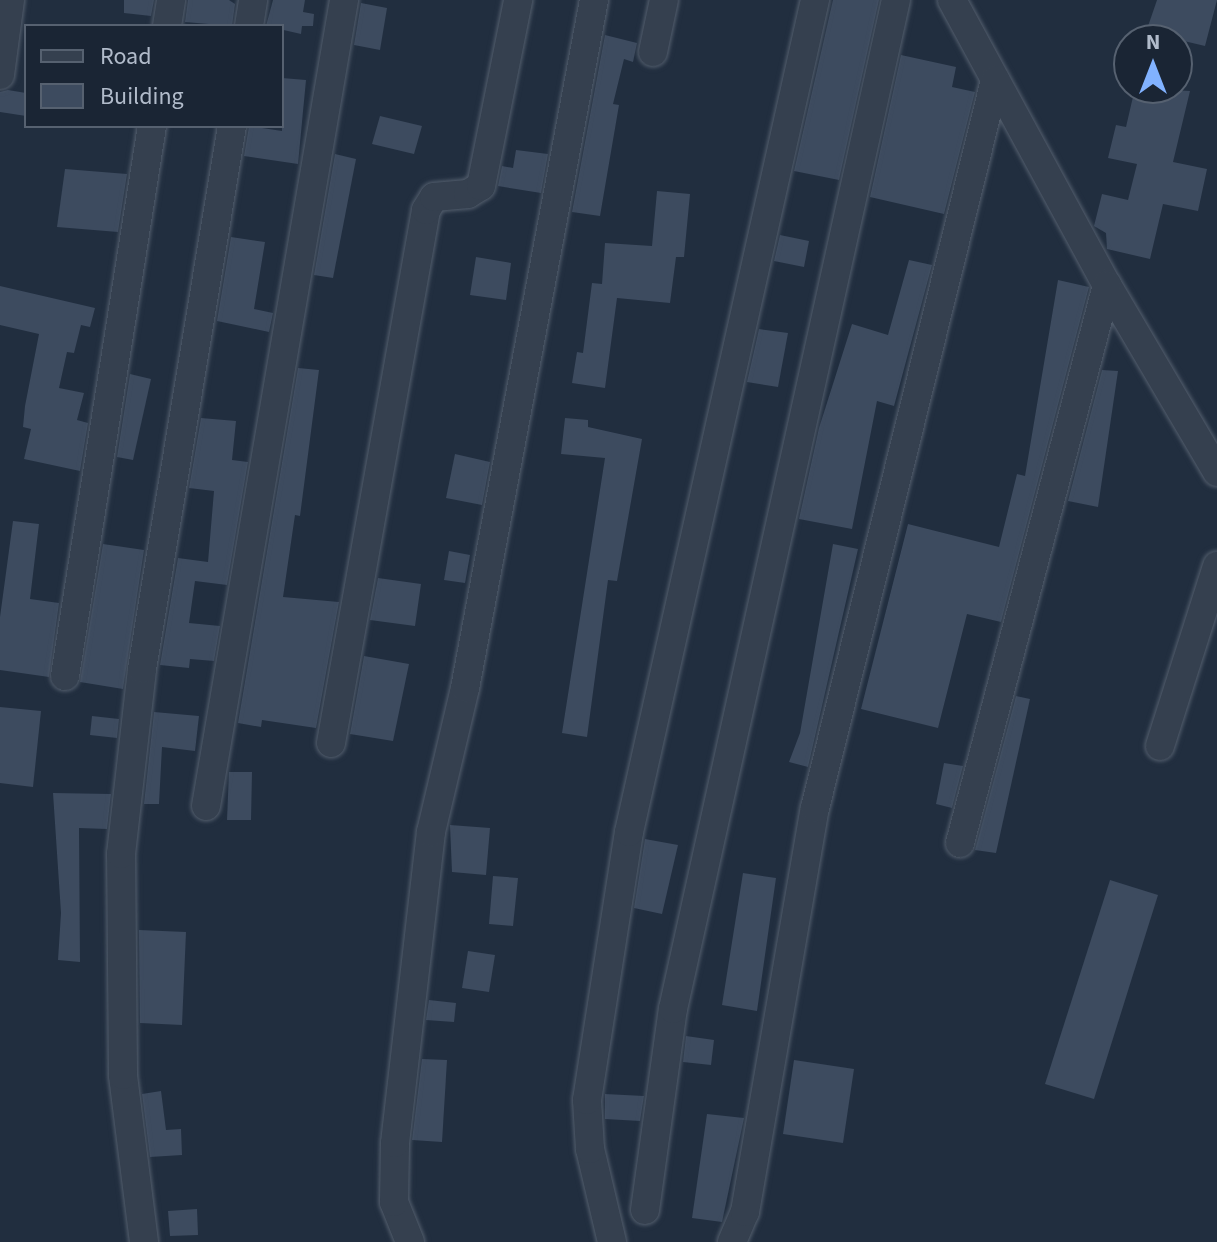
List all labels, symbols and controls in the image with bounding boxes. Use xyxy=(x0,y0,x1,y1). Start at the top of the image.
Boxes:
legend xyxy=(24,24,284,128)
north arrow xyxy=(1113,24,1193,104)
text: N xyxy=(1146,26,1160,58)
text: Road xyxy=(100,39,152,74)
text: Building xyxy=(100,79,184,114)

